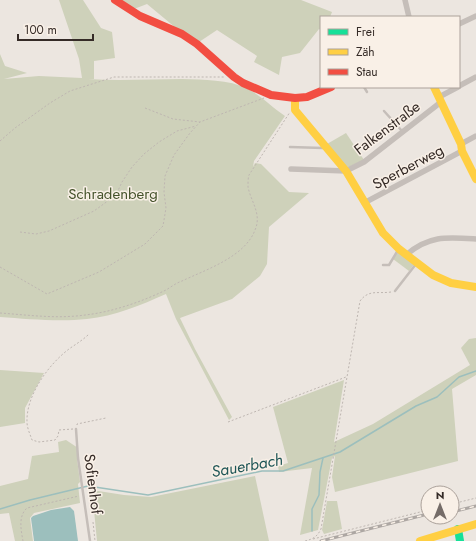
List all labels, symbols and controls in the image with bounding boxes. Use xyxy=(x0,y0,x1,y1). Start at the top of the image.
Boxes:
scale bar xyxy=(18,16,93,42)
legend xyxy=(320,16,460,88)
text: 100 m xyxy=(24,21,57,39)
text: Frei xyxy=(356,23,375,41)
text: Zäh xyxy=(356,43,375,61)
text: Stau xyxy=(356,63,378,81)
street label: Falkenstraße xyxy=(349,96,425,160)
street label: Sperberweg xyxy=(369,139,447,195)
park label: Schradenberg xyxy=(68,183,158,205)
water label: Sauerbach xyxy=(210,448,285,483)
street label: Sofienhof xyxy=(78,453,108,516)
north arrow xyxy=(420,485,460,525)
text: N xyxy=(436,487,444,503)

